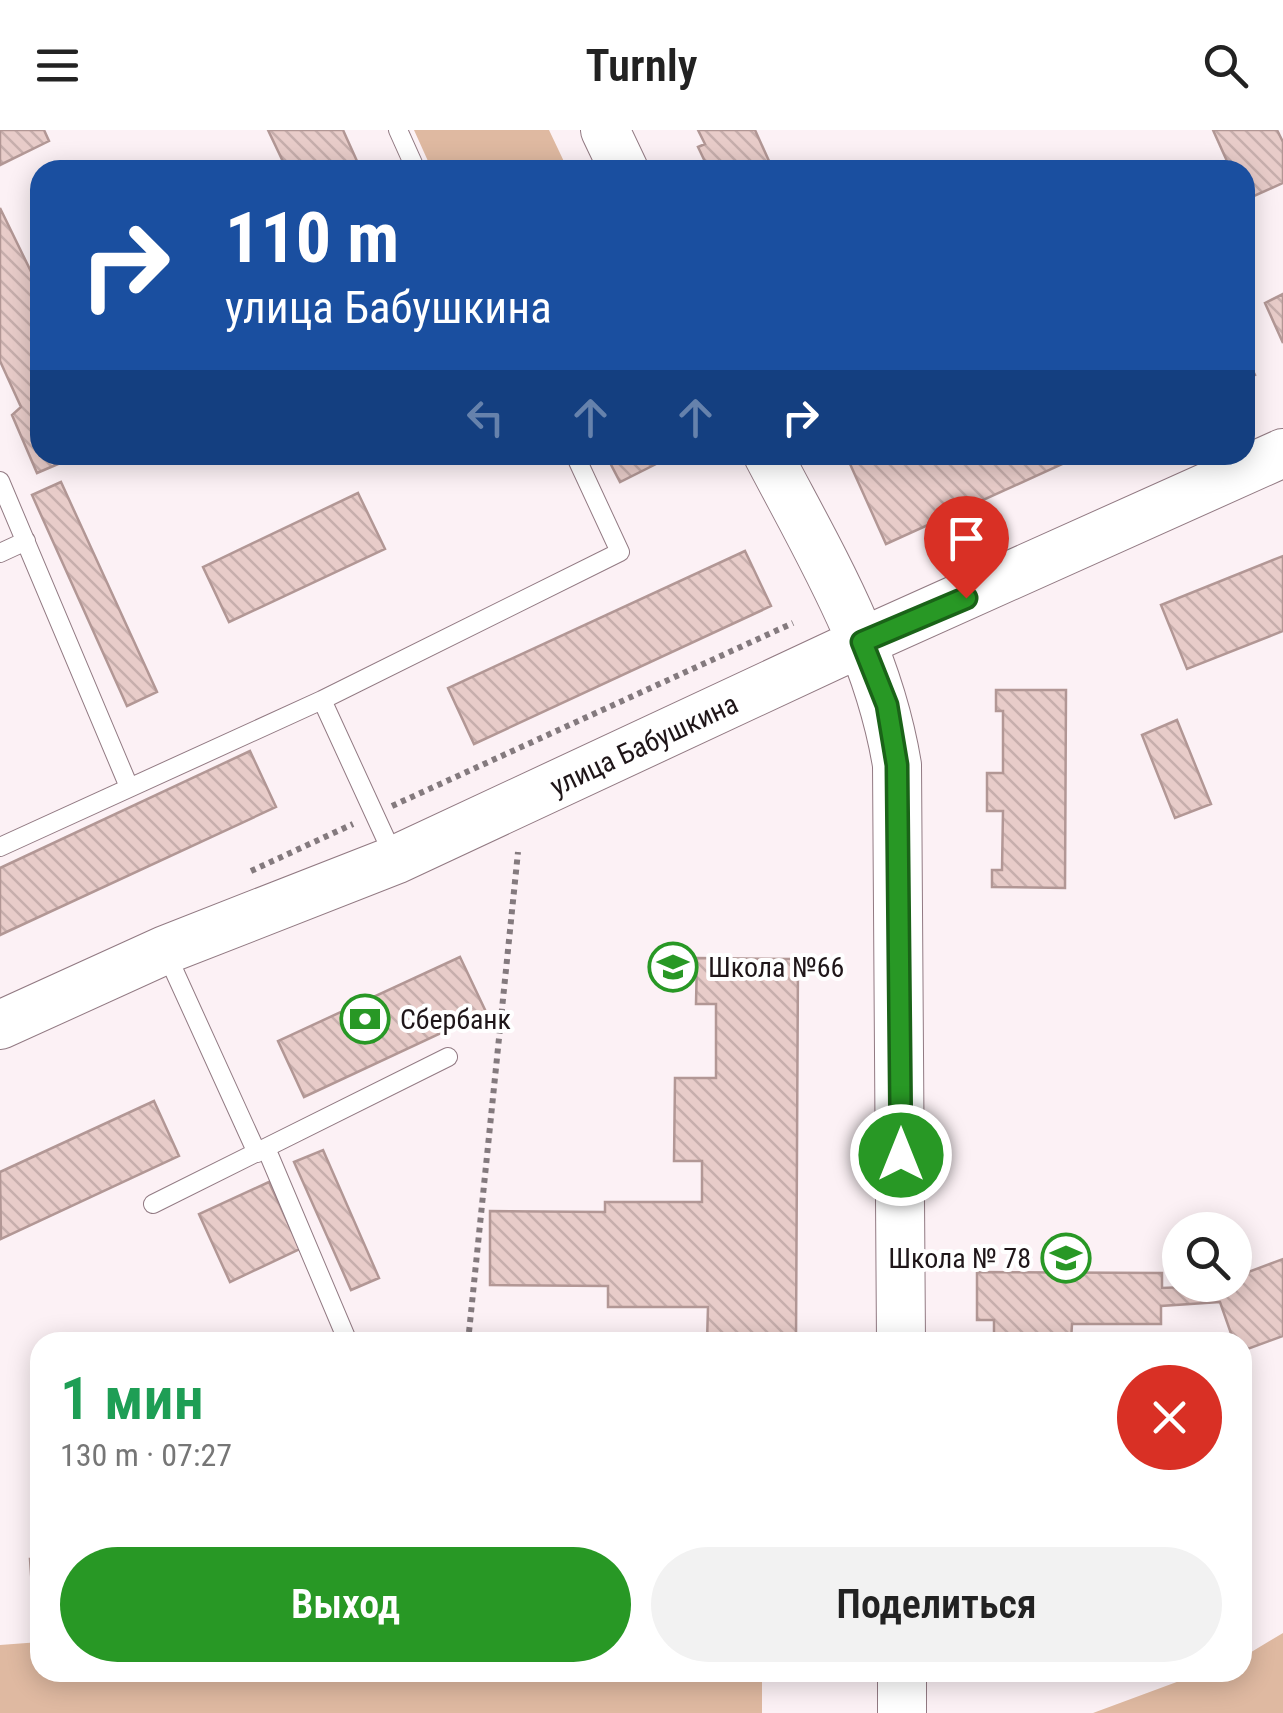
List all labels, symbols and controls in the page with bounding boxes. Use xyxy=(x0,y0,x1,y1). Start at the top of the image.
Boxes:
icon: menu xyxy=(30,38,85,93)
icon: search xyxy=(1198,38,1253,93)
text: Turnly xyxy=(585,39,698,92)
text: 110 m xyxy=(225,197,399,279)
icon: right xyxy=(60,200,190,330)
text: улица Бабушкина xyxy=(225,281,552,334)
icon: left xyxy=(458,390,513,445)
icon: ahead xyxy=(563,390,618,445)
icon: ahead xyxy=(668,390,723,445)
icon: right xyxy=(773,390,828,445)
pin xyxy=(924,496,1009,599)
icon: arrive xyxy=(939,511,994,566)
street label: улица Бабушкина xyxy=(545,687,743,803)
school or university icon: Школа №66 xyxy=(647,941,699,993)
place label: Школа №66 xyxy=(708,951,844,984)
bank icon: Сбербанк xyxy=(339,993,391,1045)
place label: Сбербанк xyxy=(400,1003,511,1036)
position arrow xyxy=(849,1103,953,1207)
map controls xyxy=(1162,1212,1252,1302)
button: search xyxy=(1162,1212,1252,1302)
school or university icon: Школа № 78 xyxy=(1040,1232,1092,1284)
place label: Школа № 78 xyxy=(888,1242,1031,1275)
text: 1 мин xyxy=(60,1363,204,1434)
button: close xyxy=(1117,1365,1222,1470)
text: 130 m · 07:27 xyxy=(60,1436,232,1474)
button: Выход xyxy=(60,1547,631,1662)
button: Поделиться xyxy=(651,1547,1222,1662)

